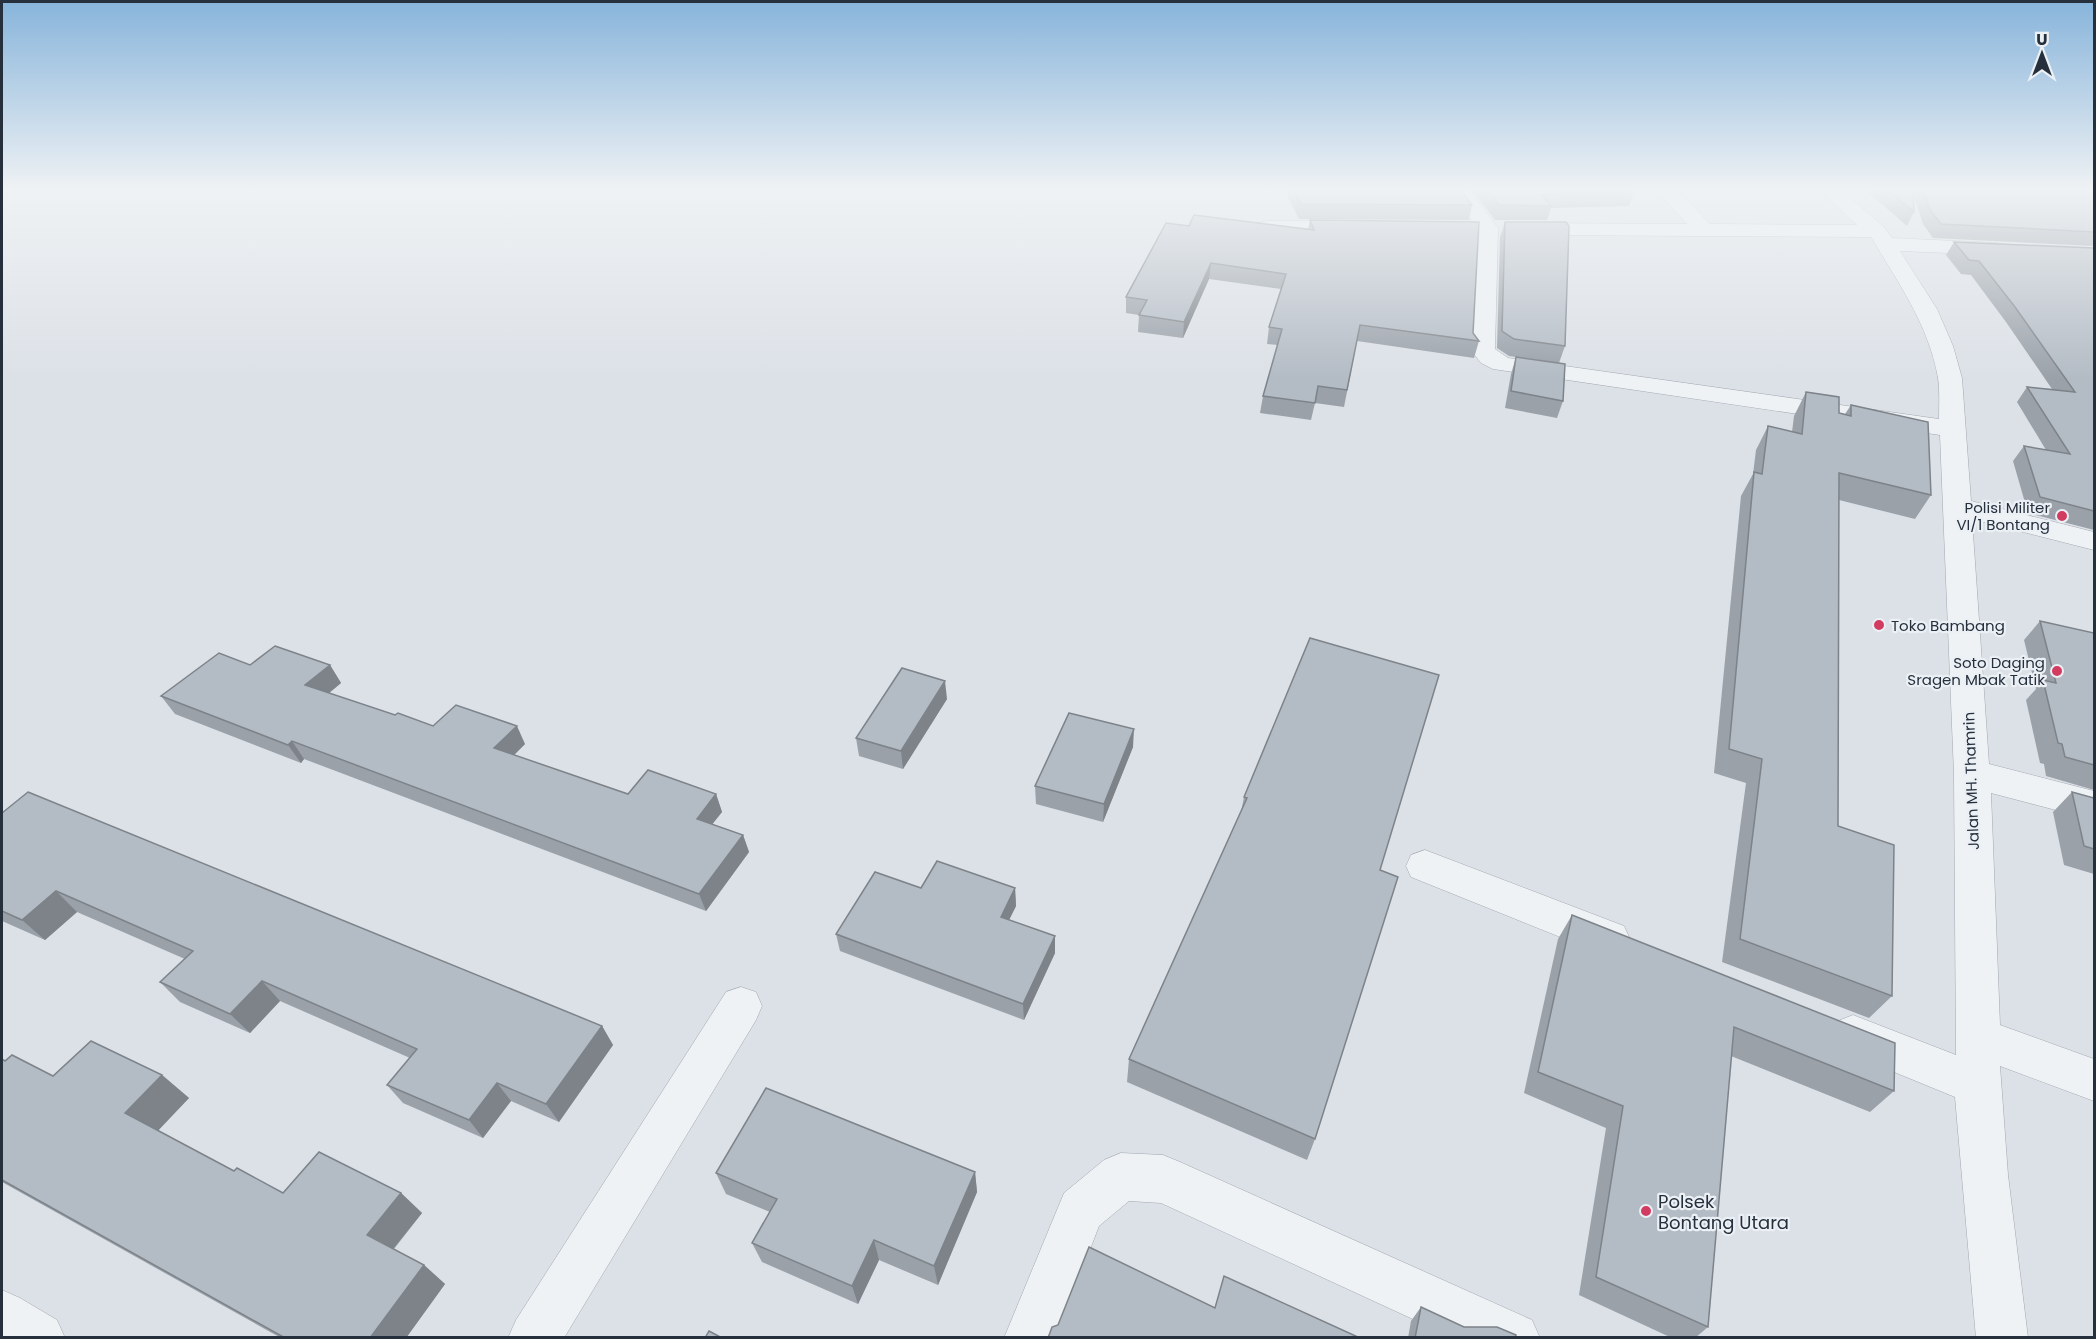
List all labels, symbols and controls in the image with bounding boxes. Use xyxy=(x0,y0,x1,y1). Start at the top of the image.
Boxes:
north arrow xyxy=(2012,24,2072,84)
text: U xyxy=(2036,28,2048,51)
place label: Polisi Militer VI/1 Bontang xyxy=(1956,497,2050,535)
marker: Polisi Militer VI/1 Bontang xyxy=(2055,509,2069,523)
place label: Toko Bambang xyxy=(1891,615,2005,636)
marker: Toko Bambang xyxy=(1872,618,1886,632)
place label: Soto Daging Sragen Mbak Tatik xyxy=(1907,652,2045,690)
marker: Soto Daging Sragen Mbak Tatik xyxy=(2050,664,2064,678)
street label: Jalan MH. Thamrin xyxy=(1958,712,1984,850)
place label: Polsek Bontang Utara xyxy=(1658,1189,1789,1235)
marker: Polsek Bontang Utara xyxy=(1639,1204,1653,1218)

